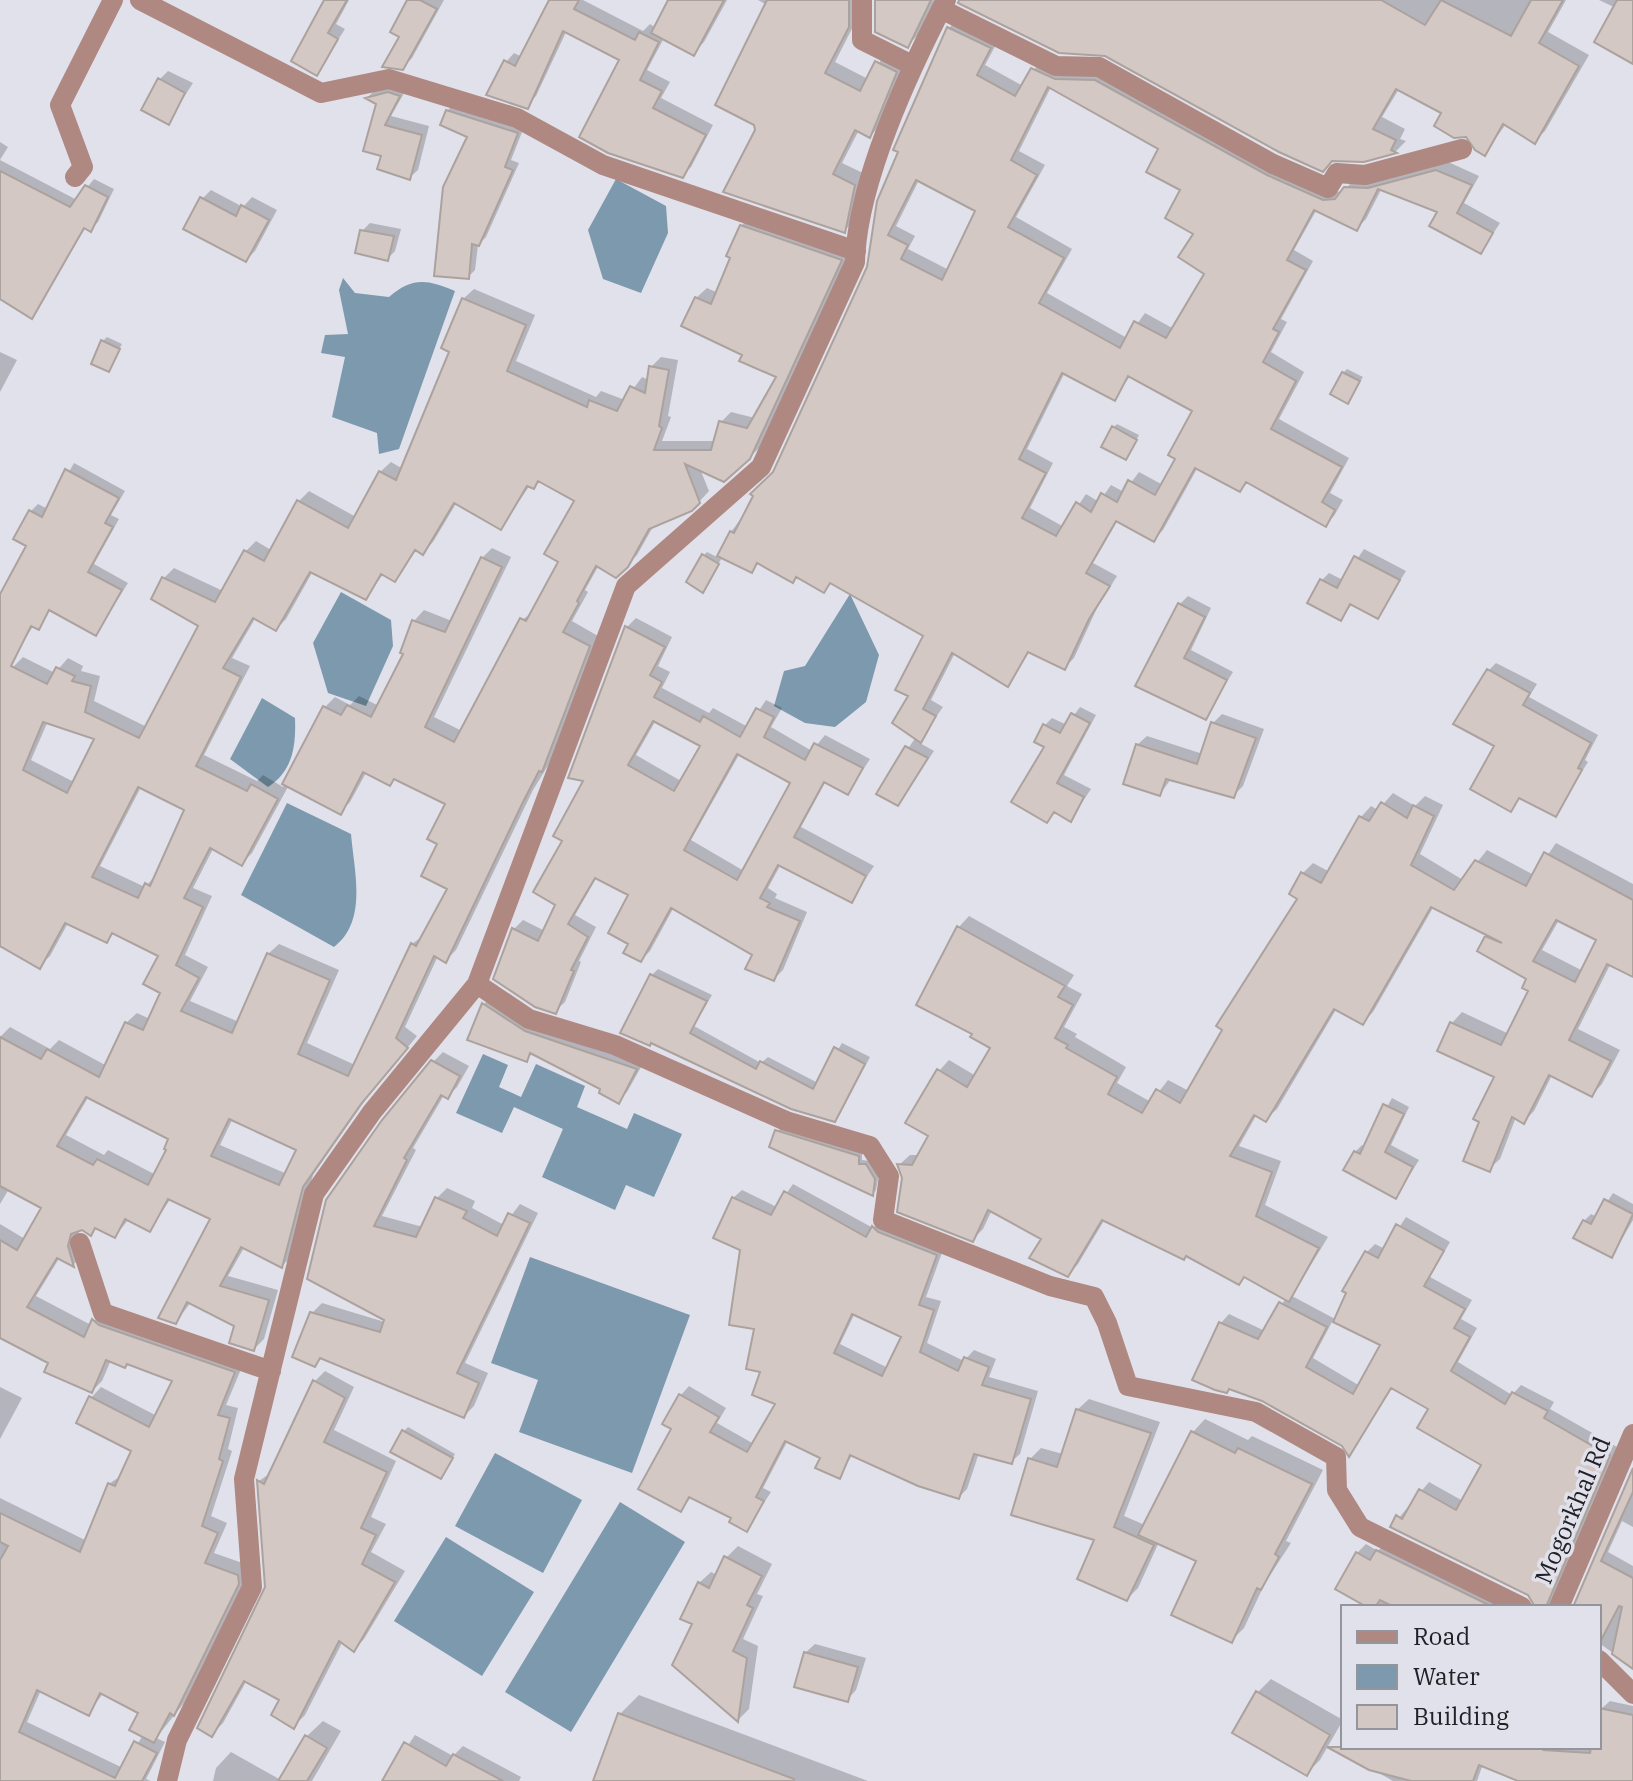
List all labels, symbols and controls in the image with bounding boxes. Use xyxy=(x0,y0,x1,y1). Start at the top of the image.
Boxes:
street label: Mogorkhal Rd xyxy=(1527,1432,1617,1588)
legend xyxy=(1341,1605,1601,1749)
text: Road xyxy=(1413,1620,1470,1652)
text: Water xyxy=(1413,1660,1480,1692)
text: Building xyxy=(1413,1700,1509,1732)

